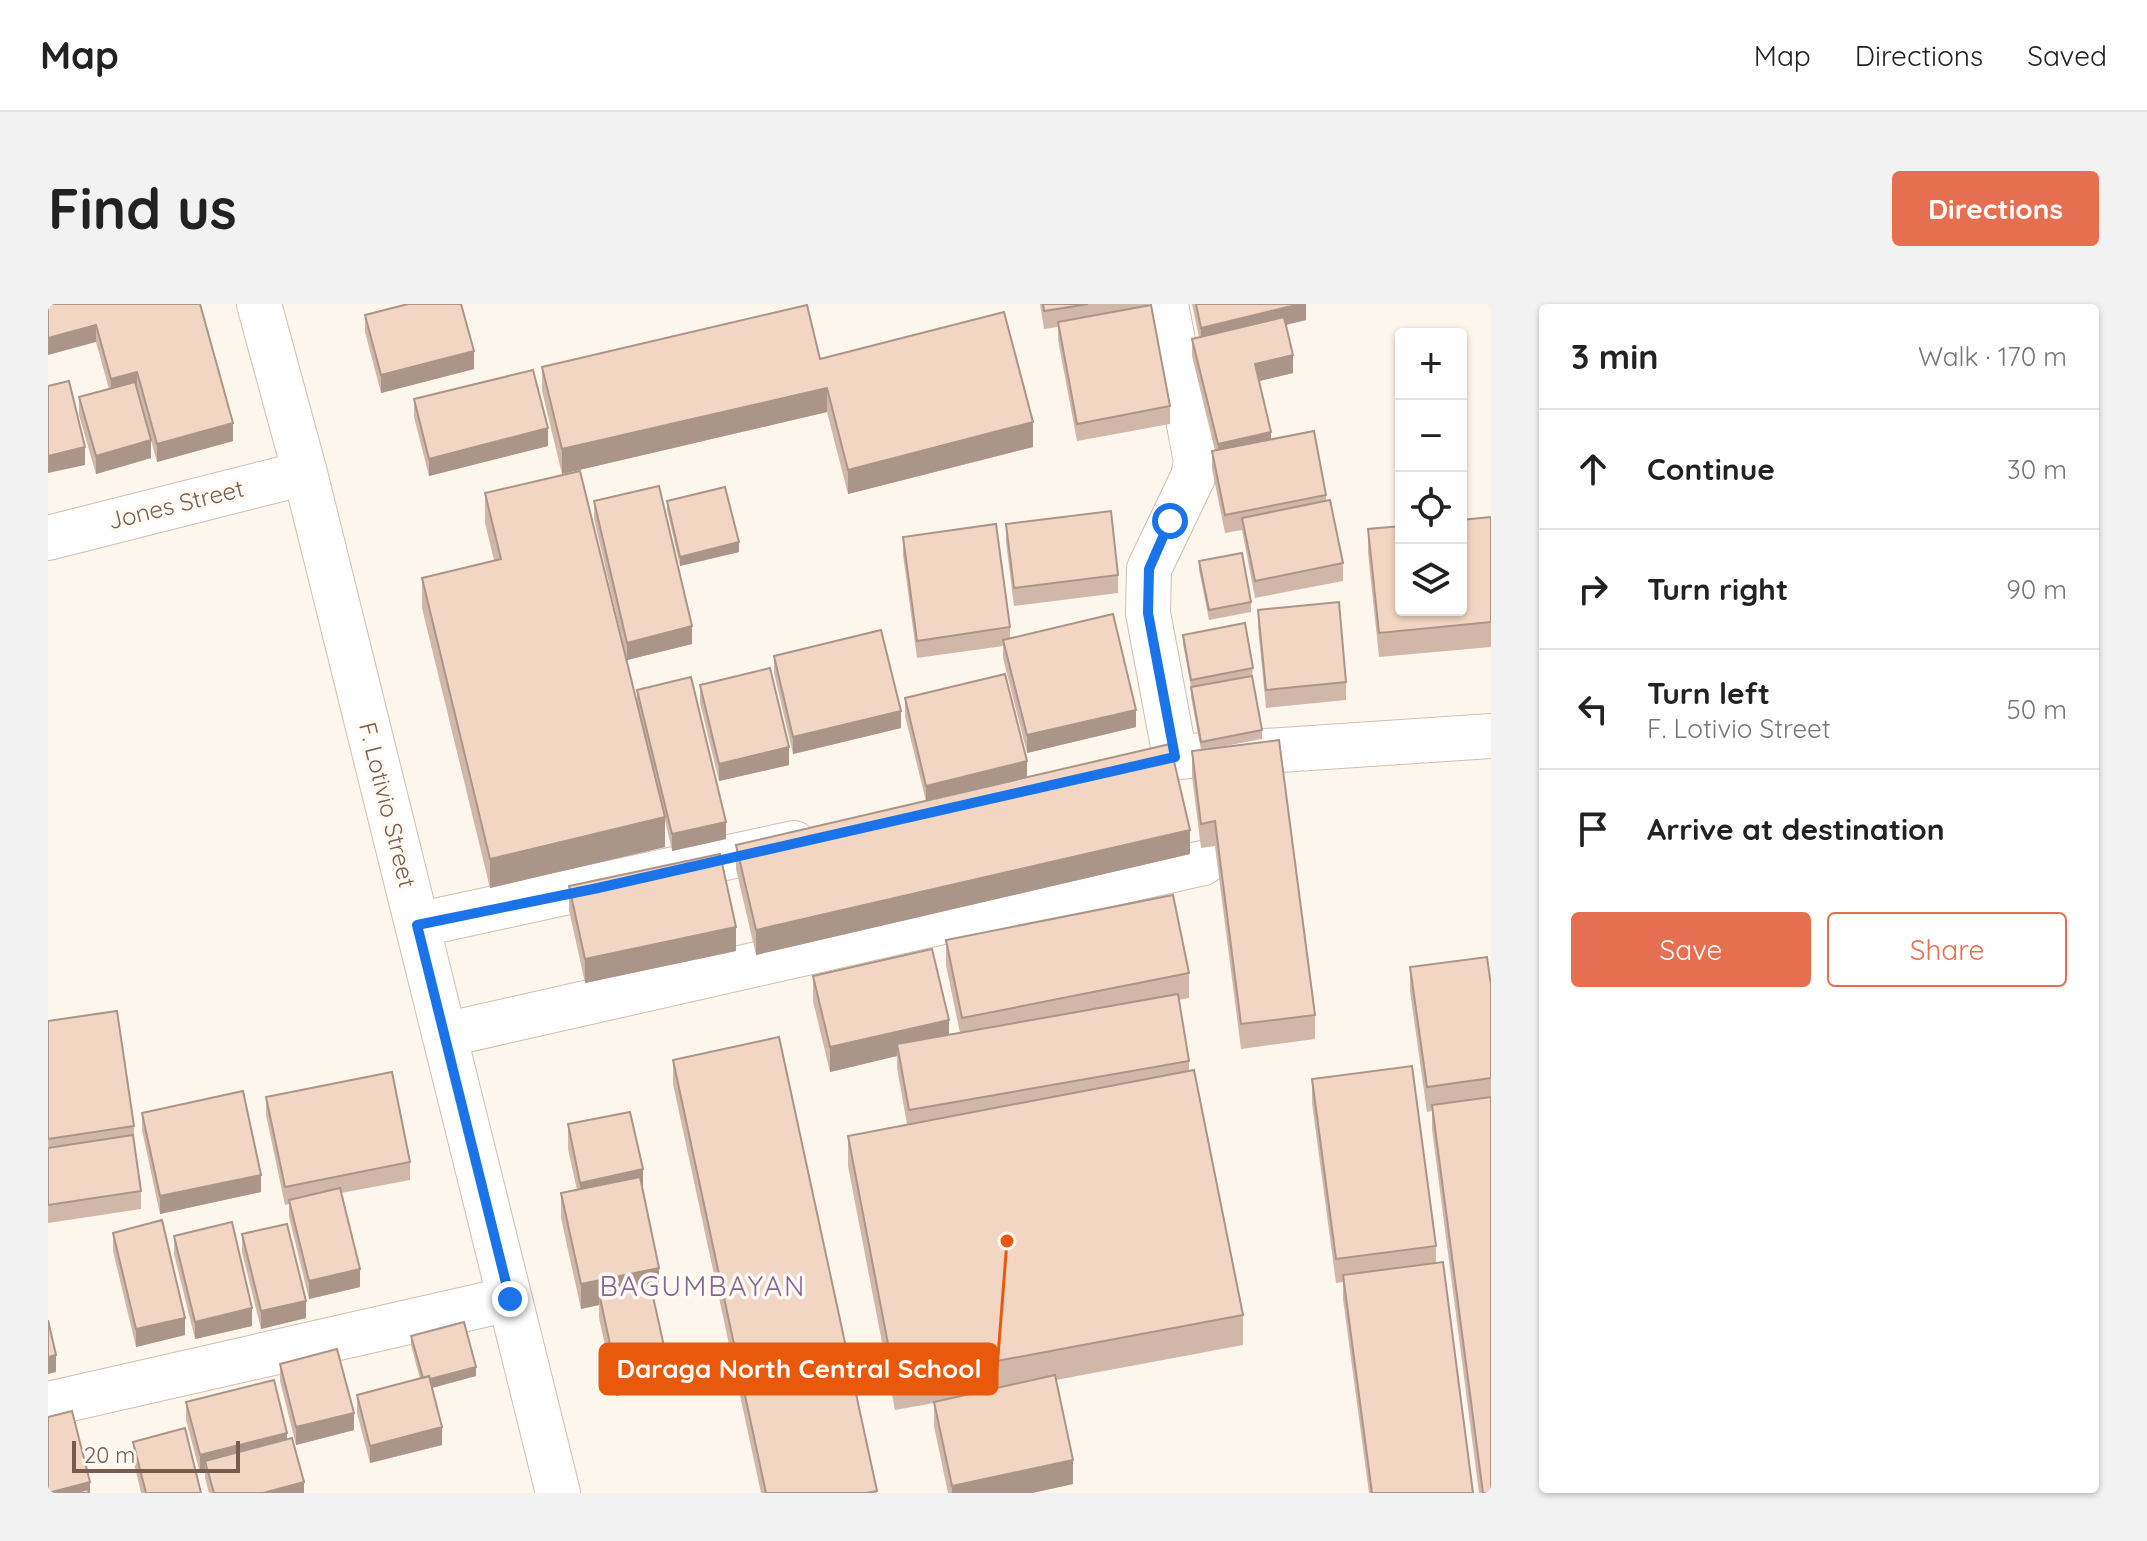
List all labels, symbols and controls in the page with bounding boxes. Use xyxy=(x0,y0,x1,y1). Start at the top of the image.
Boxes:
text: Map xyxy=(40,31,119,79)
text: Map xyxy=(1754,38,1811,73)
text: Directions xyxy=(1855,38,1983,73)
text: Saved xyxy=(2027,38,2107,73)
button: Directions xyxy=(1892,171,2099,246)
text: Find us xyxy=(48,173,237,243)
map controls xyxy=(1395,328,1467,616)
button: + xyxy=(1395,328,1467,400)
text: 3 min xyxy=(1571,335,1658,378)
text: Walk · 170 m xyxy=(1918,340,2067,373)
button: − xyxy=(1395,400,1467,472)
icon: ahead xyxy=(1571,447,1615,491)
text: Continue xyxy=(1647,450,1775,488)
text: 30 m xyxy=(2007,453,2067,486)
button: locate xyxy=(1395,472,1467,544)
street label: Jones Street xyxy=(105,473,247,535)
route start xyxy=(1152,503,1188,539)
button: layers xyxy=(1395,544,1467,616)
icon: right xyxy=(1571,567,1615,611)
text: Turn right xyxy=(1647,570,1788,608)
text: 90 m xyxy=(2006,573,2067,606)
text: Turn left xyxy=(1647,674,1770,712)
icon: left xyxy=(1571,687,1615,731)
text: 50 m xyxy=(2007,693,2067,726)
text: F. Lotivio Street xyxy=(1647,712,1831,745)
street label: F. Lotivio Street xyxy=(353,719,423,891)
icon: arrive xyxy=(1571,807,1615,851)
text: Arrive at destination xyxy=(1647,810,1945,848)
button: Save xyxy=(1571,912,1811,987)
button: Share xyxy=(1827,912,2067,987)
district label: BAGUMBAYAN xyxy=(600,1268,806,1303)
route end xyxy=(492,1281,528,1317)
callout: Daraga North Central School xyxy=(600,1344,997,1394)
text: Daraga North Central School xyxy=(616,1352,982,1385)
scale bar xyxy=(72,1437,240,1473)
text: 20 m xyxy=(84,1441,135,1469)

